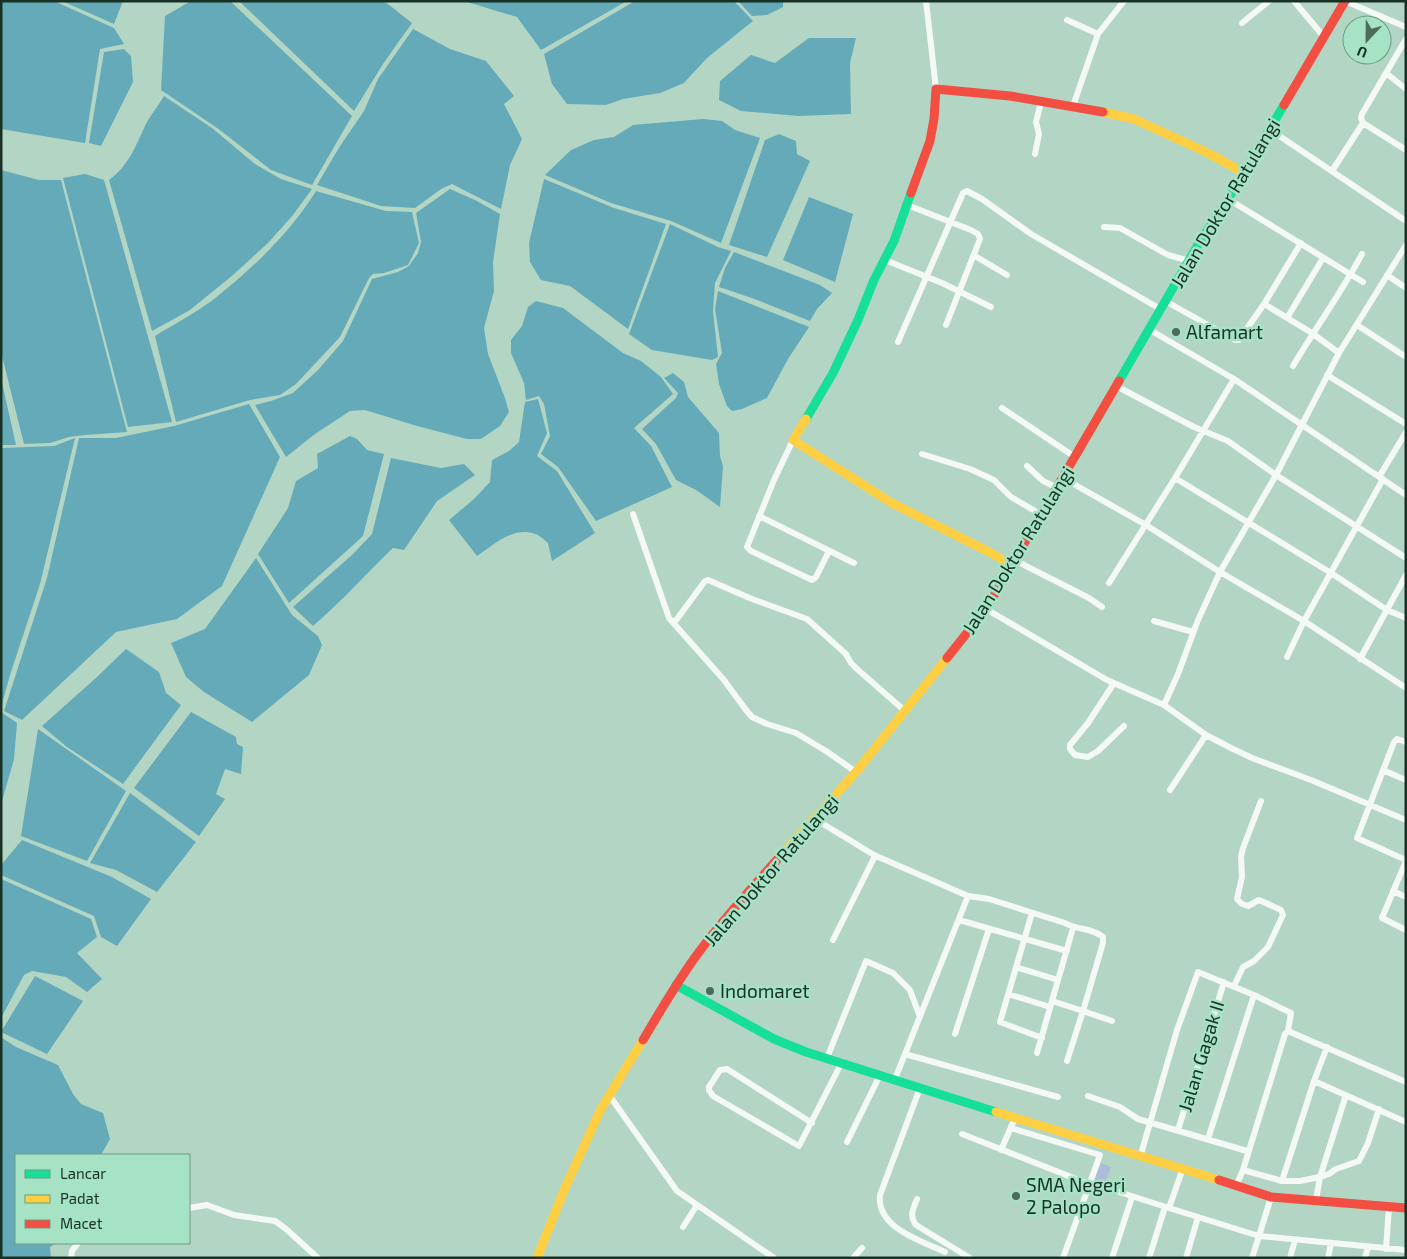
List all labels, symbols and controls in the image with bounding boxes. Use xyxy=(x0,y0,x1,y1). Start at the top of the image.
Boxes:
north arrow xyxy=(1342,15,1392,65)
text: U xyxy=(1354,43,1370,62)
street label: Jalan Doktor Ratulangi xyxy=(1165,114,1284,292)
place label: Alfamart xyxy=(1186,320,1263,343)
marker: Alfamart xyxy=(1170,326,1182,338)
street label: Jalan Doktor Ratulangi xyxy=(957,462,1079,638)
street label: Jalan Doktor Ratulangi xyxy=(698,789,843,950)
place label: Indomaret xyxy=(720,979,810,1002)
marker: Indomaret xyxy=(704,985,716,997)
street label: Jalan Gagak II xyxy=(1173,997,1228,1114)
legend xyxy=(15,1154,190,1244)
text: Lancar xyxy=(60,1164,106,1182)
place label: SMA Negeri 2 Palopo xyxy=(1026,1173,1126,1218)
text: Padat xyxy=(60,1189,100,1207)
marker: SMA Negeri 2 Palopo xyxy=(1010,1190,1022,1202)
text: Macet xyxy=(60,1214,103,1232)

